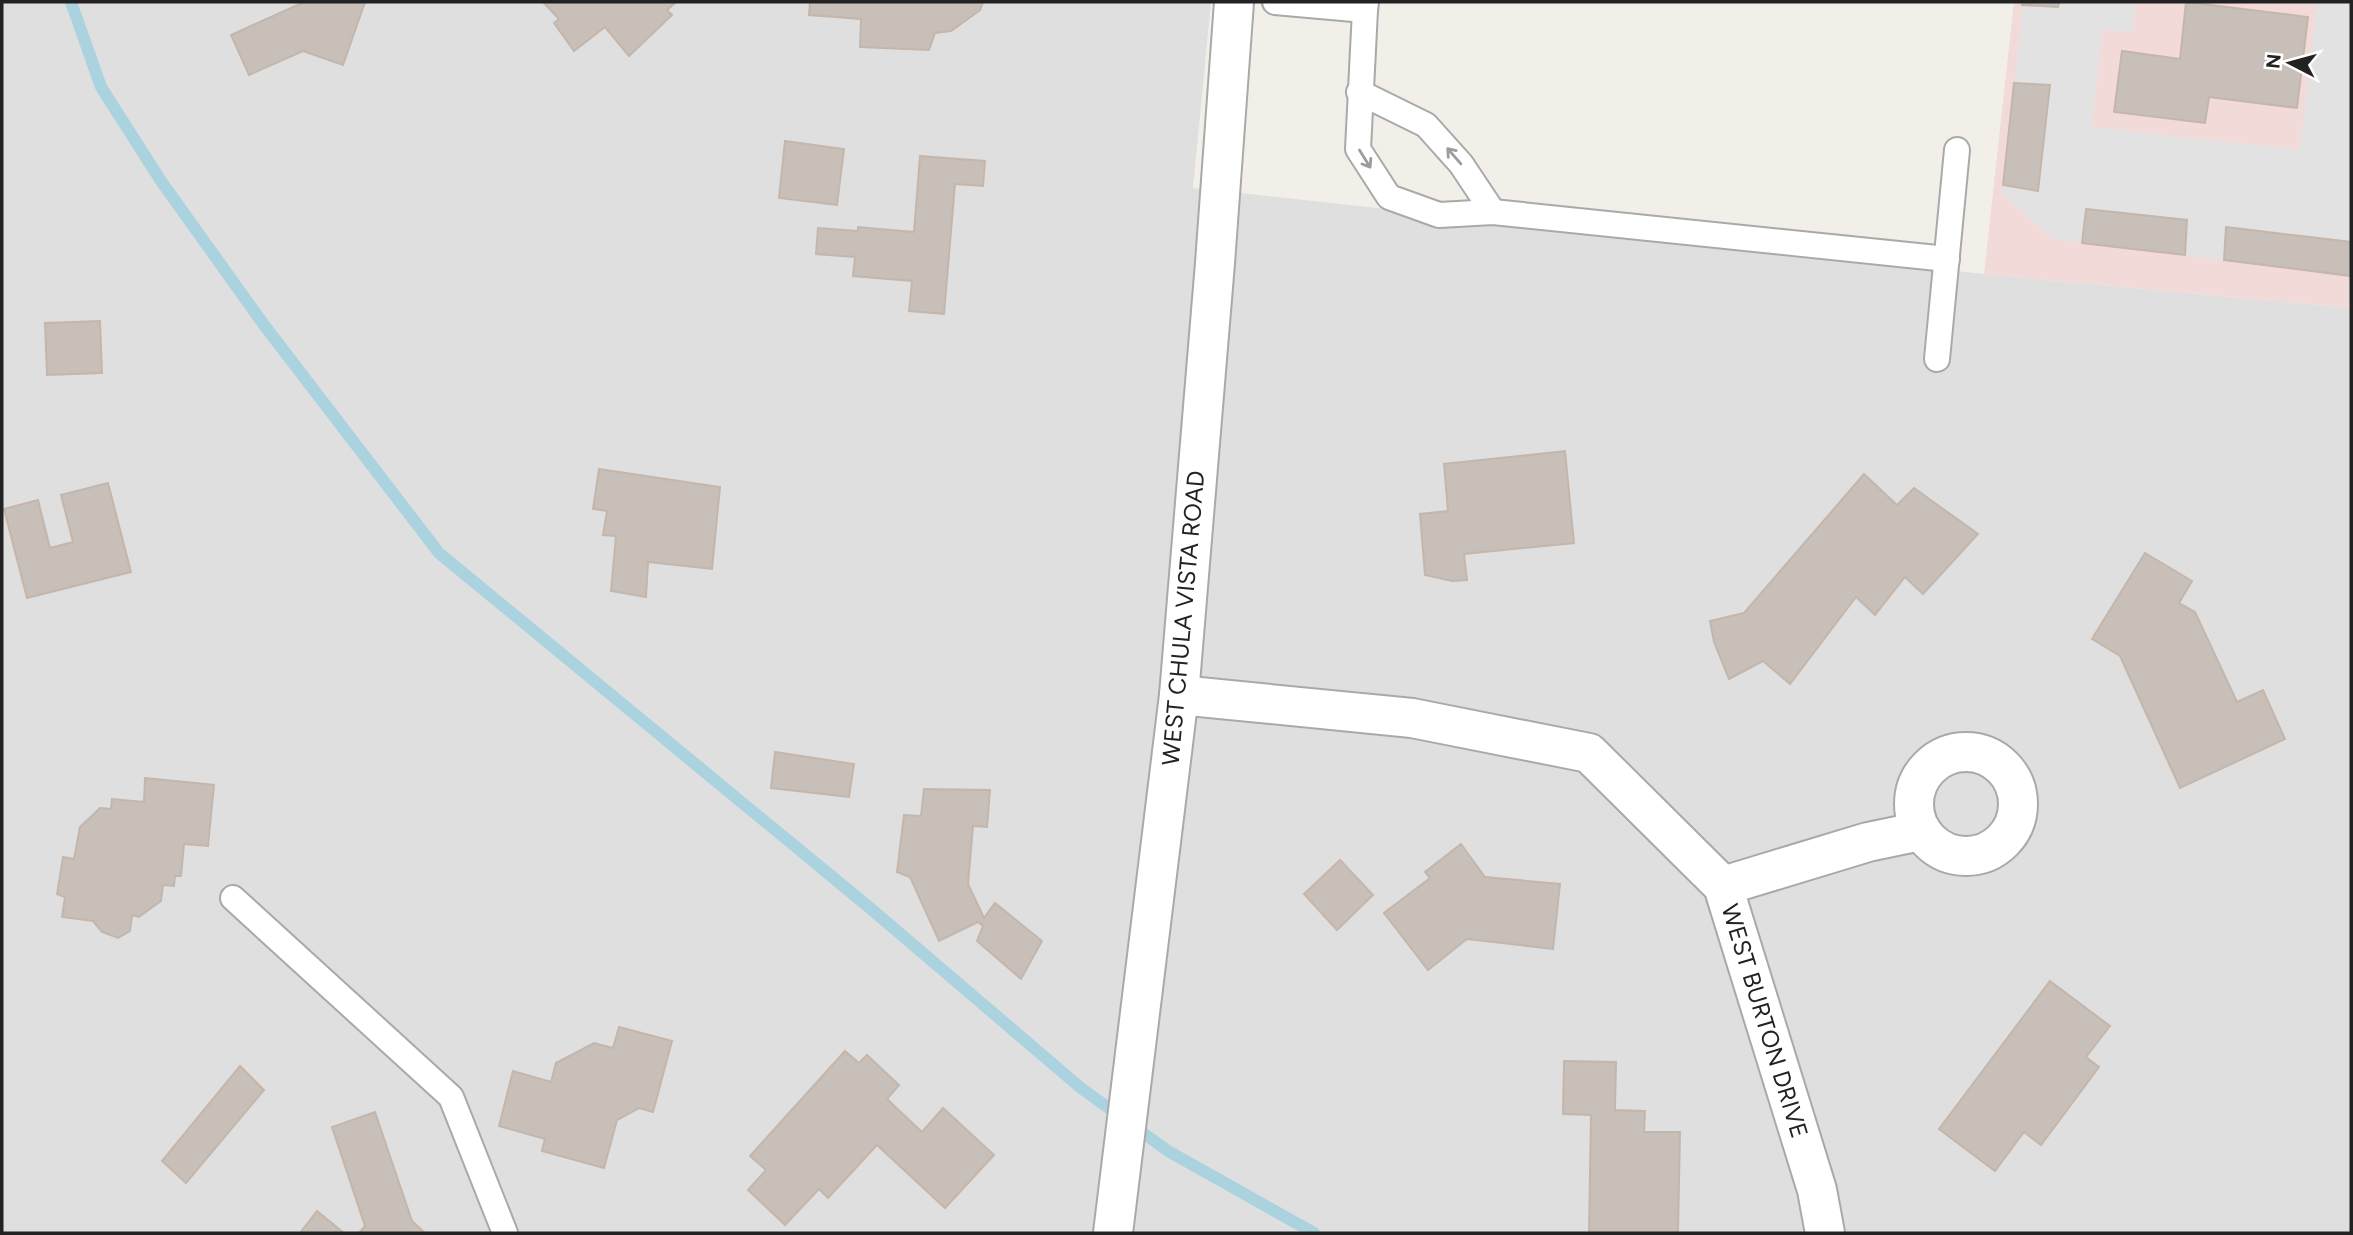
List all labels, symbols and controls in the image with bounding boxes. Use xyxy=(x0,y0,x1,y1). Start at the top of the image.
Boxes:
north arrow xyxy=(2255,28,2325,98)
text: N xyxy=(2261,53,2286,70)
one-way arrow xyxy=(1446,147,1462,165)
one-way arrow xyxy=(1358,148,1372,168)
street label: WEST CHULA VISTA ROAD xyxy=(1156,469,1210,767)
street label: WEST BURTON DRIVE xyxy=(1716,901,1814,1141)

